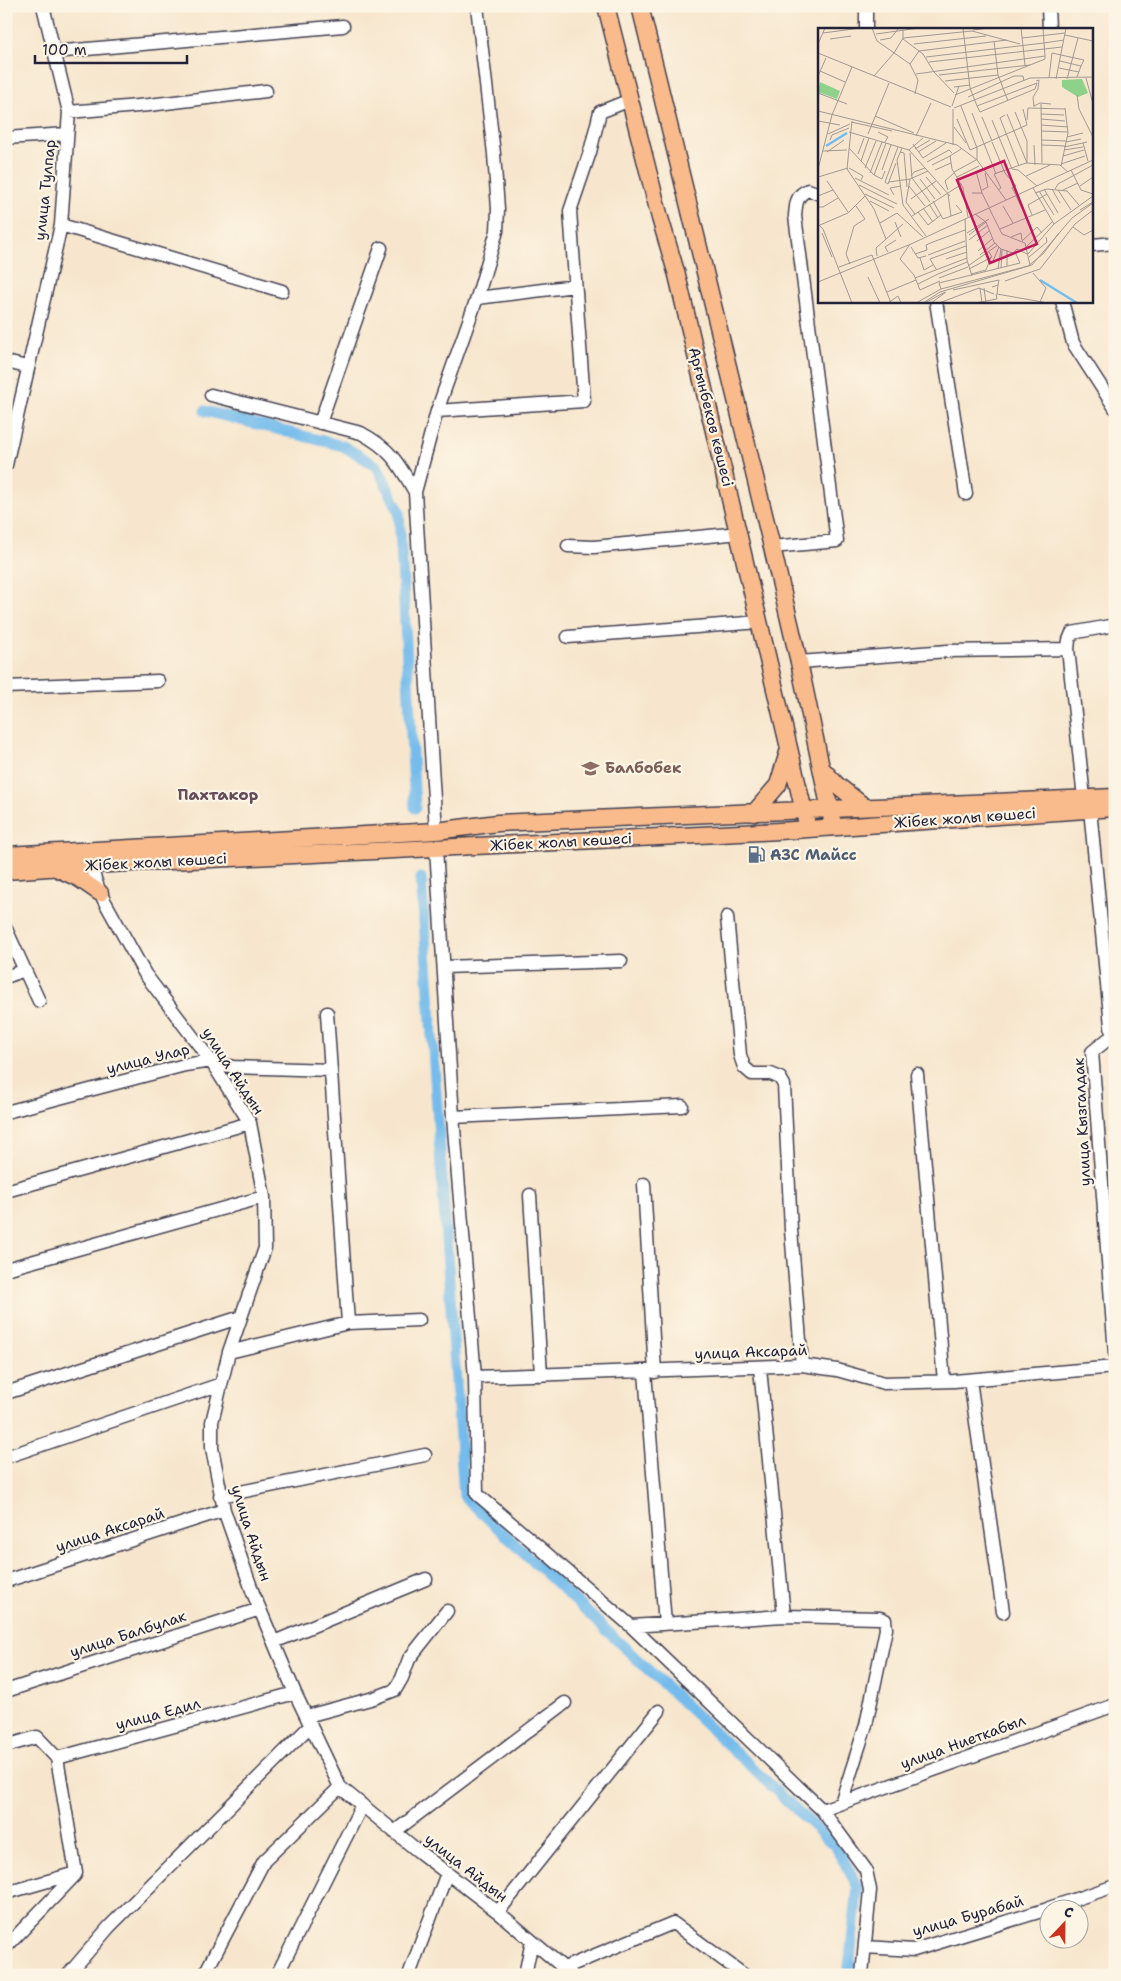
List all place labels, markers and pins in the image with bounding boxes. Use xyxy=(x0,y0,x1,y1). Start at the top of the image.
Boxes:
school or university icon: Балбобек xyxy=(581,758,601,778)
place label: Балбобек xyxy=(605,758,682,778)
fuel station icon: АЗС Майсс xyxy=(746,845,766,865)
place label: АЗС Майсс xyxy=(770,845,857,865)

